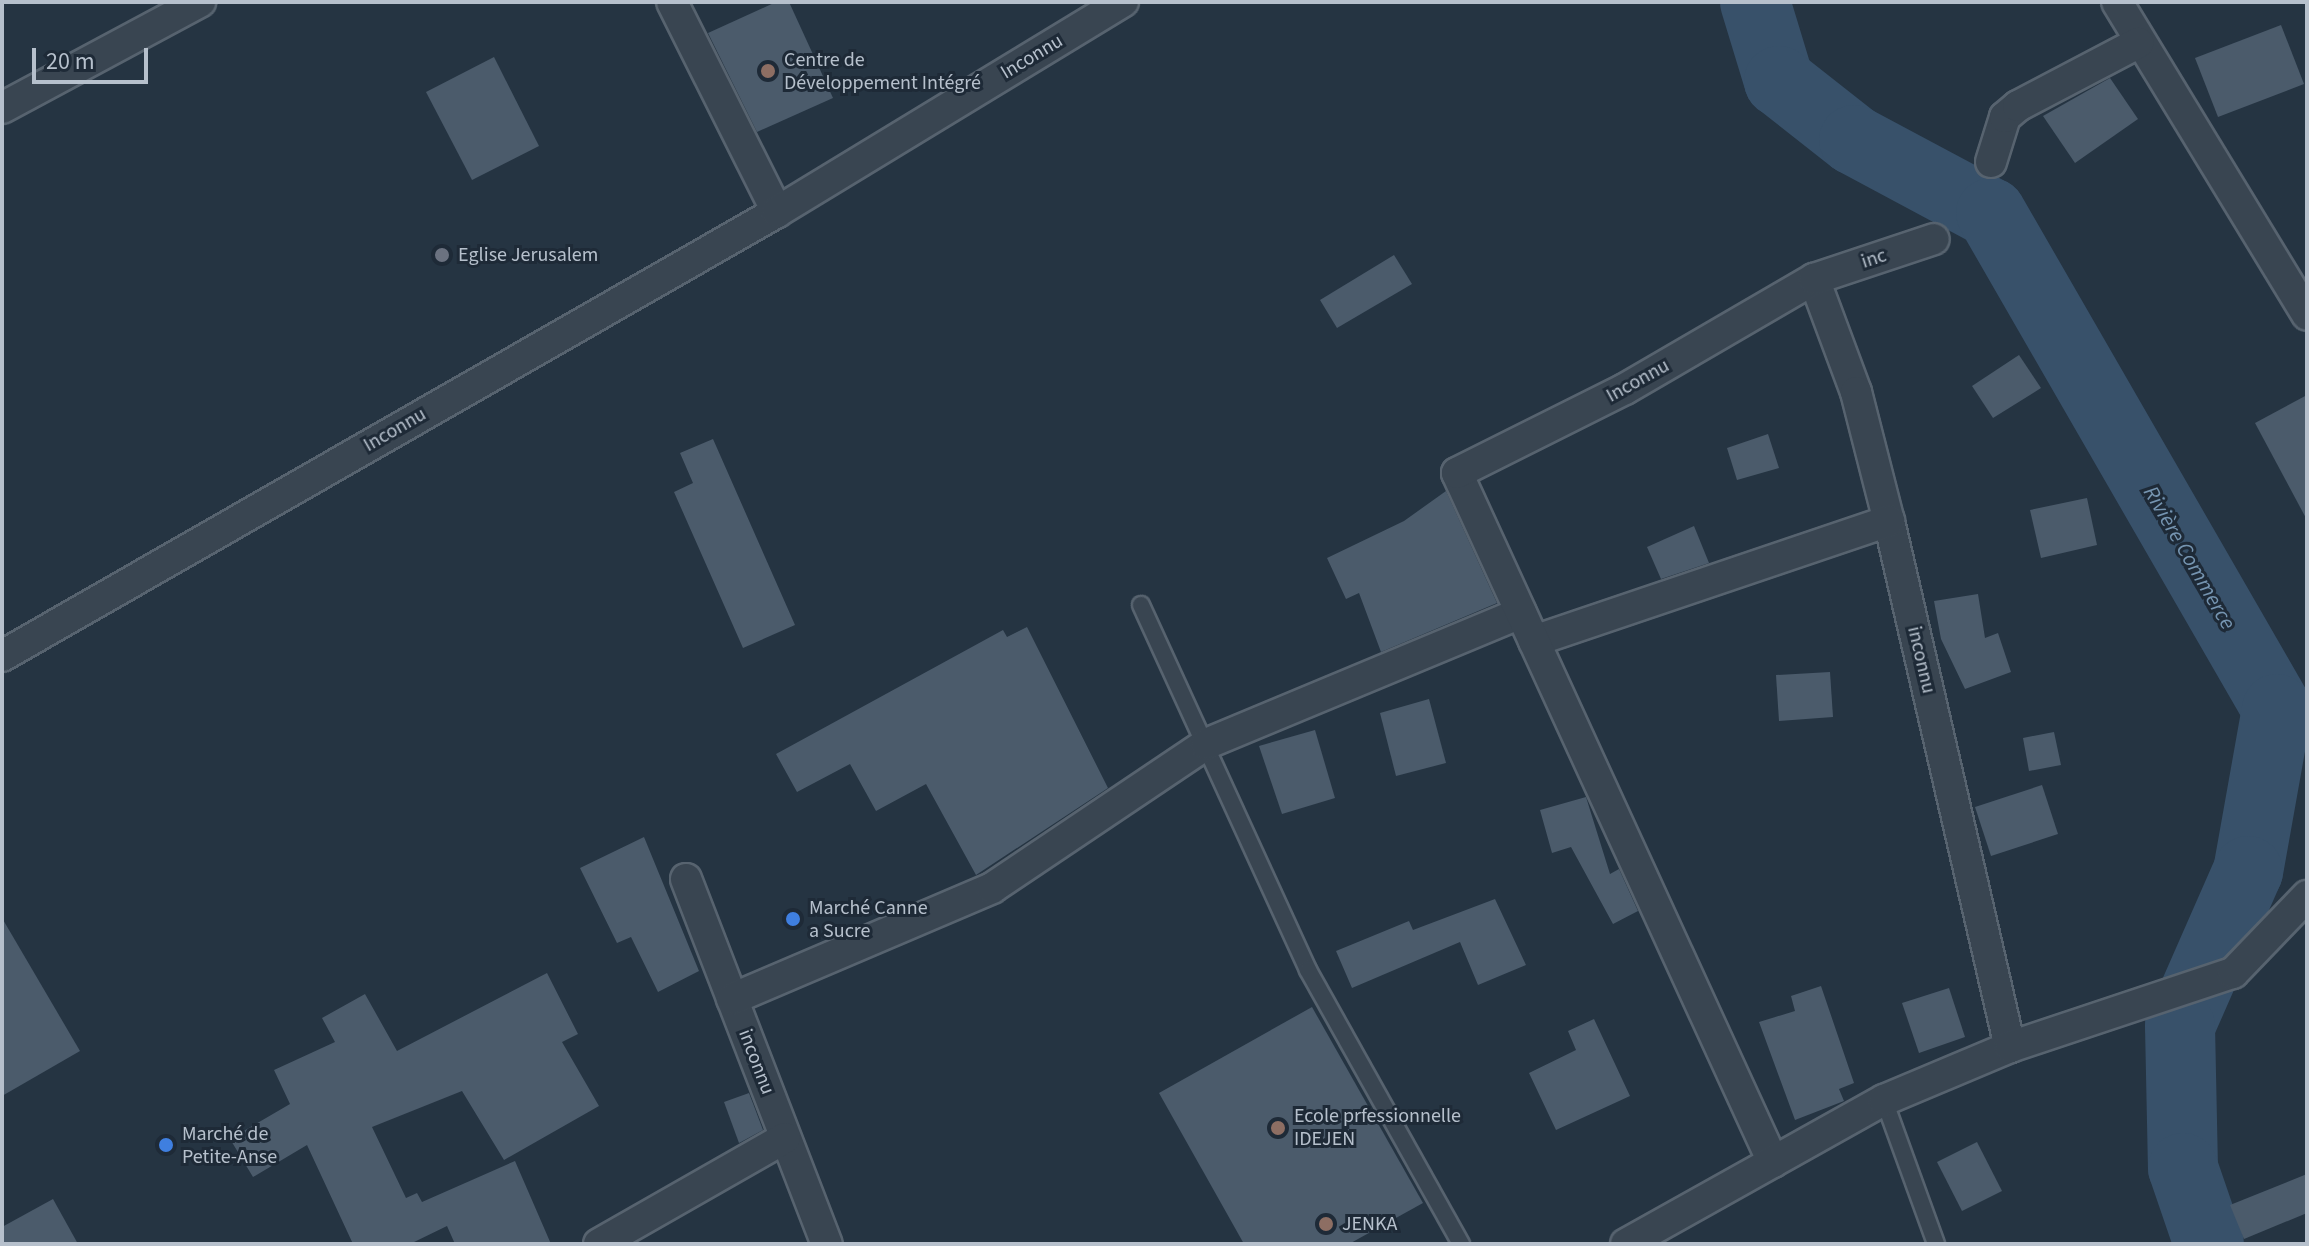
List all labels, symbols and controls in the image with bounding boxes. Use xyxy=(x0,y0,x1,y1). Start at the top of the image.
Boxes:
street label: Inconnu xyxy=(996,29,1068,85)
scale bar xyxy=(36,32,152,82)
text: 20 m xyxy=(46,44,95,79)
place label: Centre de Développement Intégré xyxy=(784,48,981,95)
marker: Centre de Développement Intégré xyxy=(759,62,777,80)
place label: Eglise Jerusalem xyxy=(458,243,598,267)
street label: inc xyxy=(1858,244,1890,274)
marker: Eglise Jerusalem xyxy=(433,246,451,264)
street label: Inconnu xyxy=(1602,354,1674,408)
street label: Inconnu xyxy=(359,402,431,458)
water label: Rivière Commerce xyxy=(2137,481,2241,635)
street label: inconnu xyxy=(1902,624,1940,696)
place label: Marché Canne a Sucre xyxy=(809,896,928,943)
marker: Marché Canne a Sucre xyxy=(784,910,802,928)
street label: inconnu xyxy=(733,1026,779,1098)
place label: Ecole prfessionnelle IDEJEN xyxy=(1294,1104,1461,1151)
marker: Ecole prfessionnelle IDEJEN xyxy=(1269,1119,1287,1137)
place label: Marché de Petite-Anse xyxy=(182,1122,277,1169)
marker: Marché de Petite-Anse xyxy=(157,1136,175,1154)
place label: JENKA xyxy=(1342,1212,1397,1236)
marker: JENKA xyxy=(1317,1215,1335,1233)

